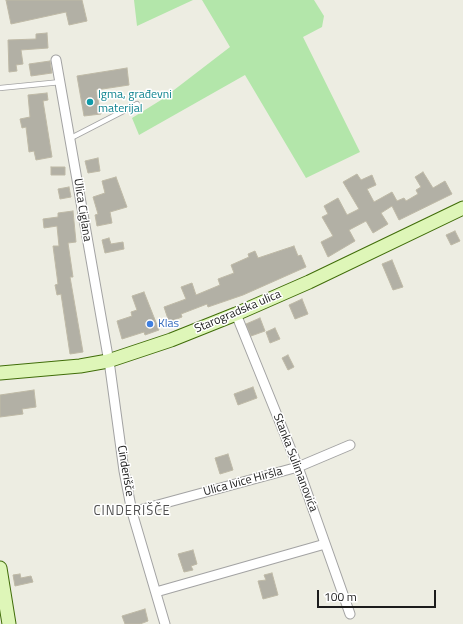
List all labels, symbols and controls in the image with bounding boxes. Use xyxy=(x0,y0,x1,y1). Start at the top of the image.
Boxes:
place label: Igma, građevni materijal xyxy=(98,88,172,116)
marker: Igma, građevni materijal xyxy=(85,97,95,107)
street label: Ulica Ciglana xyxy=(70,177,94,243)
street label: Starogradska ulica xyxy=(193,287,283,337)
place label: Klas xyxy=(158,317,179,331)
marker: Klas xyxy=(145,319,155,329)
street label: Stanka Sulimanovića xyxy=(270,412,320,514)
street label: Cinderišče xyxy=(113,444,137,498)
street label: Ulica Ivice Hiršla xyxy=(202,465,284,499)
district label: CINDERIŠČE xyxy=(93,504,171,520)
scale bar xyxy=(319,582,438,608)
text: 100 m xyxy=(324,587,357,606)

